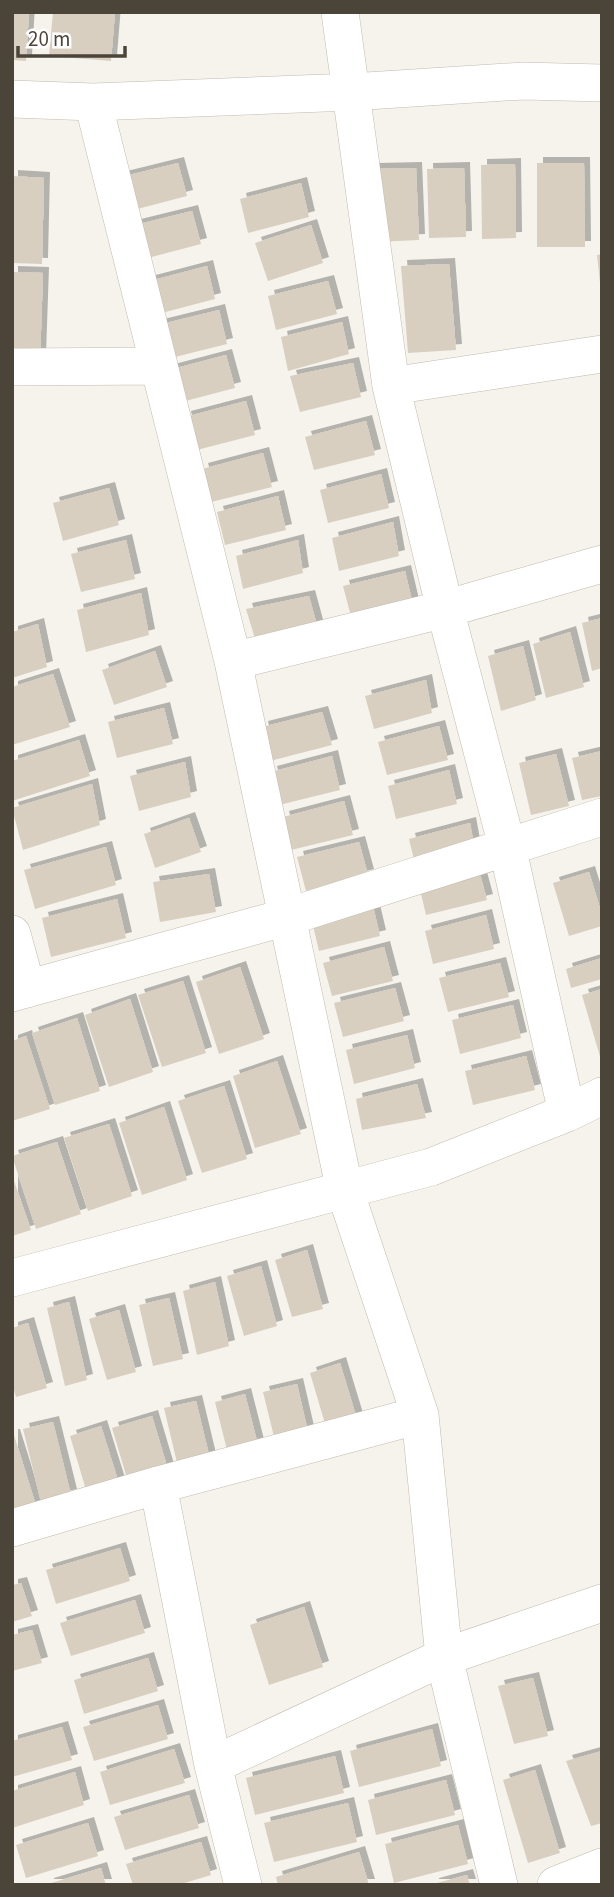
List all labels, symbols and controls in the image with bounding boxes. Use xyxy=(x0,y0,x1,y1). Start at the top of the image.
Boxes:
scale bar xyxy=(18,14,124,58)
text: 20 m xyxy=(28,24,70,54)

